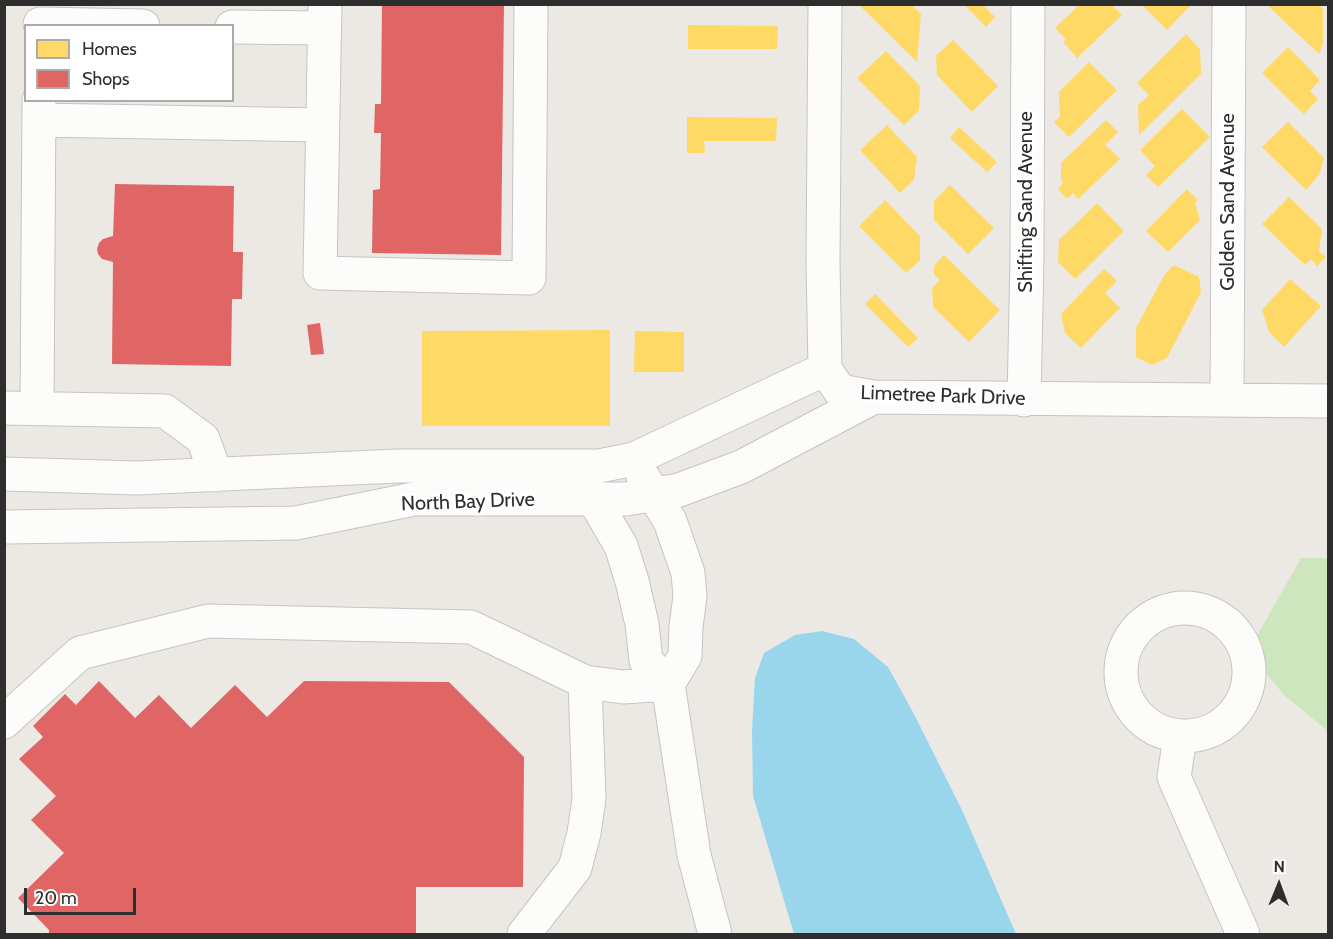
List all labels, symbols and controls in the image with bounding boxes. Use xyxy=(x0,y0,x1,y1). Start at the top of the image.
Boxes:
legend xyxy=(24,24,234,102)
text: Homes xyxy=(82,38,137,60)
text: Shops xyxy=(82,68,130,90)
street label: Shifting Sand Avenue xyxy=(1014,111,1038,293)
street label: Golden Sand Avenue xyxy=(1216,113,1240,291)
street label: Limetree Park Drive xyxy=(860,381,1026,411)
street label: North Bay Drive xyxy=(401,488,535,516)
north arrow xyxy=(1249,855,1309,915)
text: N xyxy=(1274,857,1285,876)
scale bar xyxy=(27,876,140,914)
text: 20 m xyxy=(35,887,77,909)

